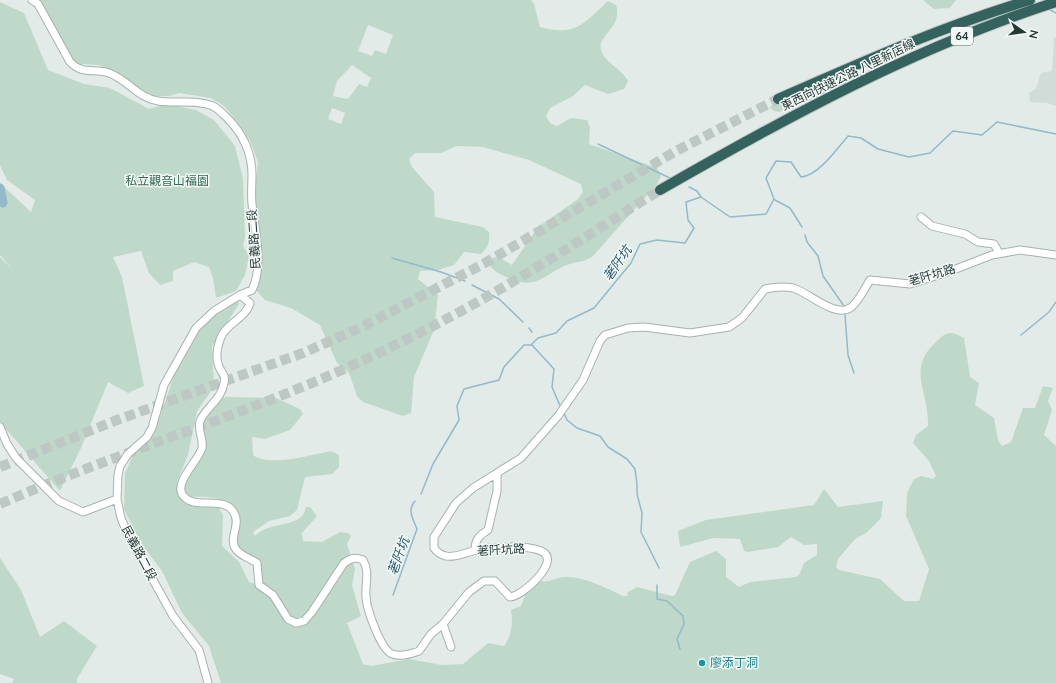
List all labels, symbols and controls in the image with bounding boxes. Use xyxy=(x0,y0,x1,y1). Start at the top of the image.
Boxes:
north arrow xyxy=(1004,12,1044,52)
road number: 64 xyxy=(951,27,973,45)
text: N xyxy=(1027,29,1042,40)
street label: 東西向快速公路 八里新店線 xyxy=(778,36,917,114)
park label: 私立觀音山福園 xyxy=(125,173,209,188)
street label: 民義路二段 xyxy=(244,209,263,269)
water label: 荖阡坑 xyxy=(599,241,636,284)
street label: 荖阡坑路 xyxy=(907,261,957,288)
street label: 民義路二段 xyxy=(119,523,160,583)
water label: 荖阡坑 xyxy=(384,533,413,577)
street label: 荖阡坑路 xyxy=(477,541,525,558)
place label: 廖添丁洞 xyxy=(710,655,758,670)
marker: 廖添丁洞 xyxy=(697,658,707,668)

